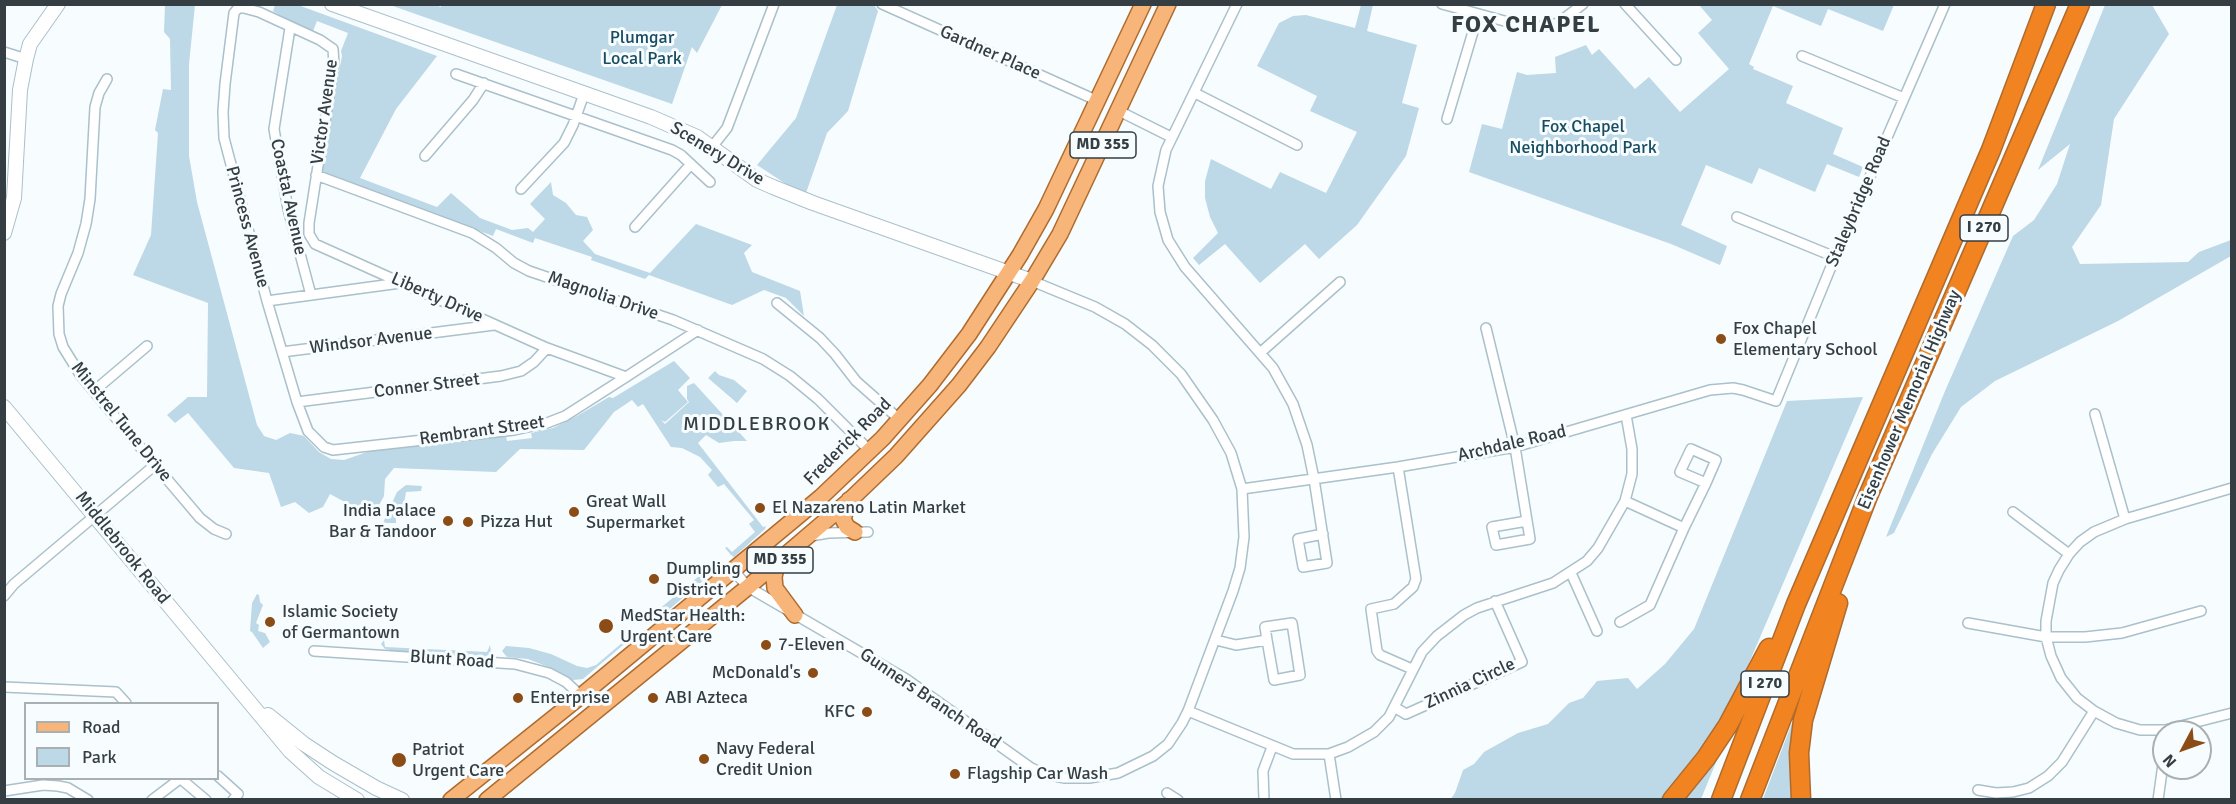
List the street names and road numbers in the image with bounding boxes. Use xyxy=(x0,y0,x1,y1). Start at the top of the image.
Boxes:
street label: Gardner Place xyxy=(936,21,1044,85)
street label: Victor Avenue xyxy=(307,58,343,166)
street label: Scenery Drive xyxy=(666,117,768,191)
road number: MD 355 xyxy=(1070,132,1136,158)
street label: Staleybridge Road xyxy=(1822,134,1896,270)
street label: Coastal Avenue xyxy=(265,137,311,257)
street label: Princess Avenue xyxy=(220,164,274,290)
road number: I 270 xyxy=(1960,215,2008,241)
street label: Magnolia Drive xyxy=(545,267,661,325)
street label: Liberty Drive xyxy=(388,268,486,328)
street label: Eisenhower Memorial Highway xyxy=(1854,287,1966,513)
street label: Windsor Avenue xyxy=(308,323,434,359)
street label: Minstrel Tune Drive xyxy=(66,358,176,486)
street label: Conner Street xyxy=(373,369,481,403)
street label: Frederick Road xyxy=(800,394,896,490)
street label: Rembrant Street xyxy=(418,412,546,450)
street label: Archdale Road xyxy=(1456,421,1568,467)
street label: Middlebrook Road xyxy=(70,487,174,609)
road number: MD 355 xyxy=(747,547,813,573)
street label: Gunners Branch Road xyxy=(855,644,1005,754)
street label: Blunt Road xyxy=(409,646,495,674)
street label: Zinnia Circle xyxy=(1421,654,1519,714)
road number: I 270 xyxy=(1741,671,1789,697)

